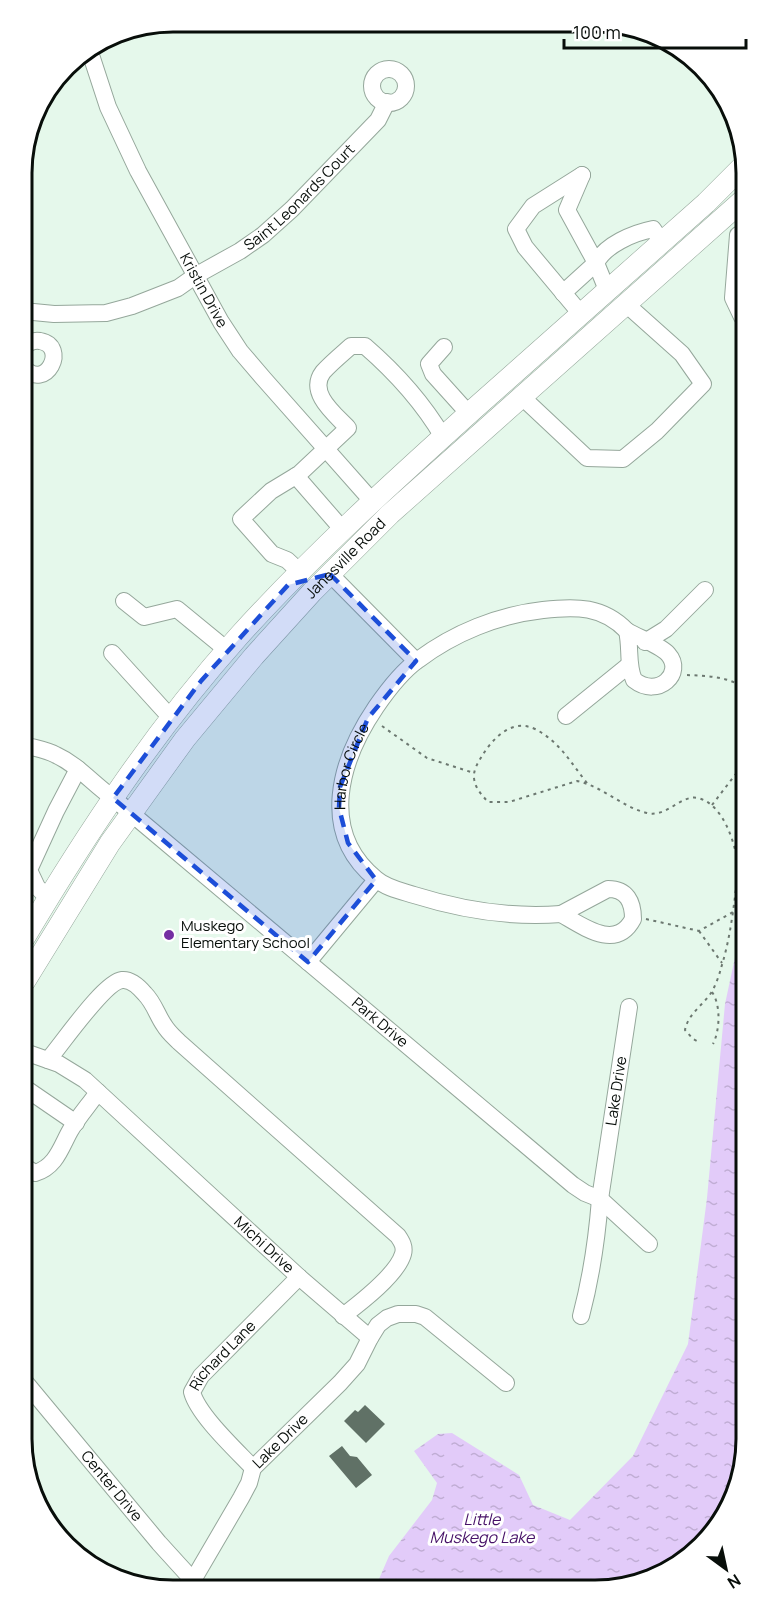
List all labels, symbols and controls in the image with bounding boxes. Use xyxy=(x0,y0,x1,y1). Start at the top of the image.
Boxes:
scale bar xyxy=(564,12,746,50)
text: 100 m xyxy=(573,20,621,44)
street label: Saint Leonards Court xyxy=(239,139,359,255)
street label: Kristin Drive xyxy=(175,249,233,332)
street label: Janesville Road xyxy=(300,513,390,603)
street label: Harbor Circle xyxy=(329,719,374,810)
place label: Muskego Elementary School xyxy=(181,915,310,953)
marker: Muskego Elementary School xyxy=(162,928,176,942)
street label: Park Drive xyxy=(347,992,413,1052)
street label: Lake Drive xyxy=(600,1054,631,1127)
street label: Michi Drive xyxy=(230,1211,299,1278)
street label: Richard Lane xyxy=(184,1315,260,1394)
street label: Lake Drive xyxy=(248,1409,313,1473)
street label: Center Drive xyxy=(76,1446,148,1526)
water label: Little Muskego Lake xyxy=(430,1508,536,1548)
north arrow xyxy=(696,1539,756,1599)
text: N xyxy=(723,1569,745,1594)

